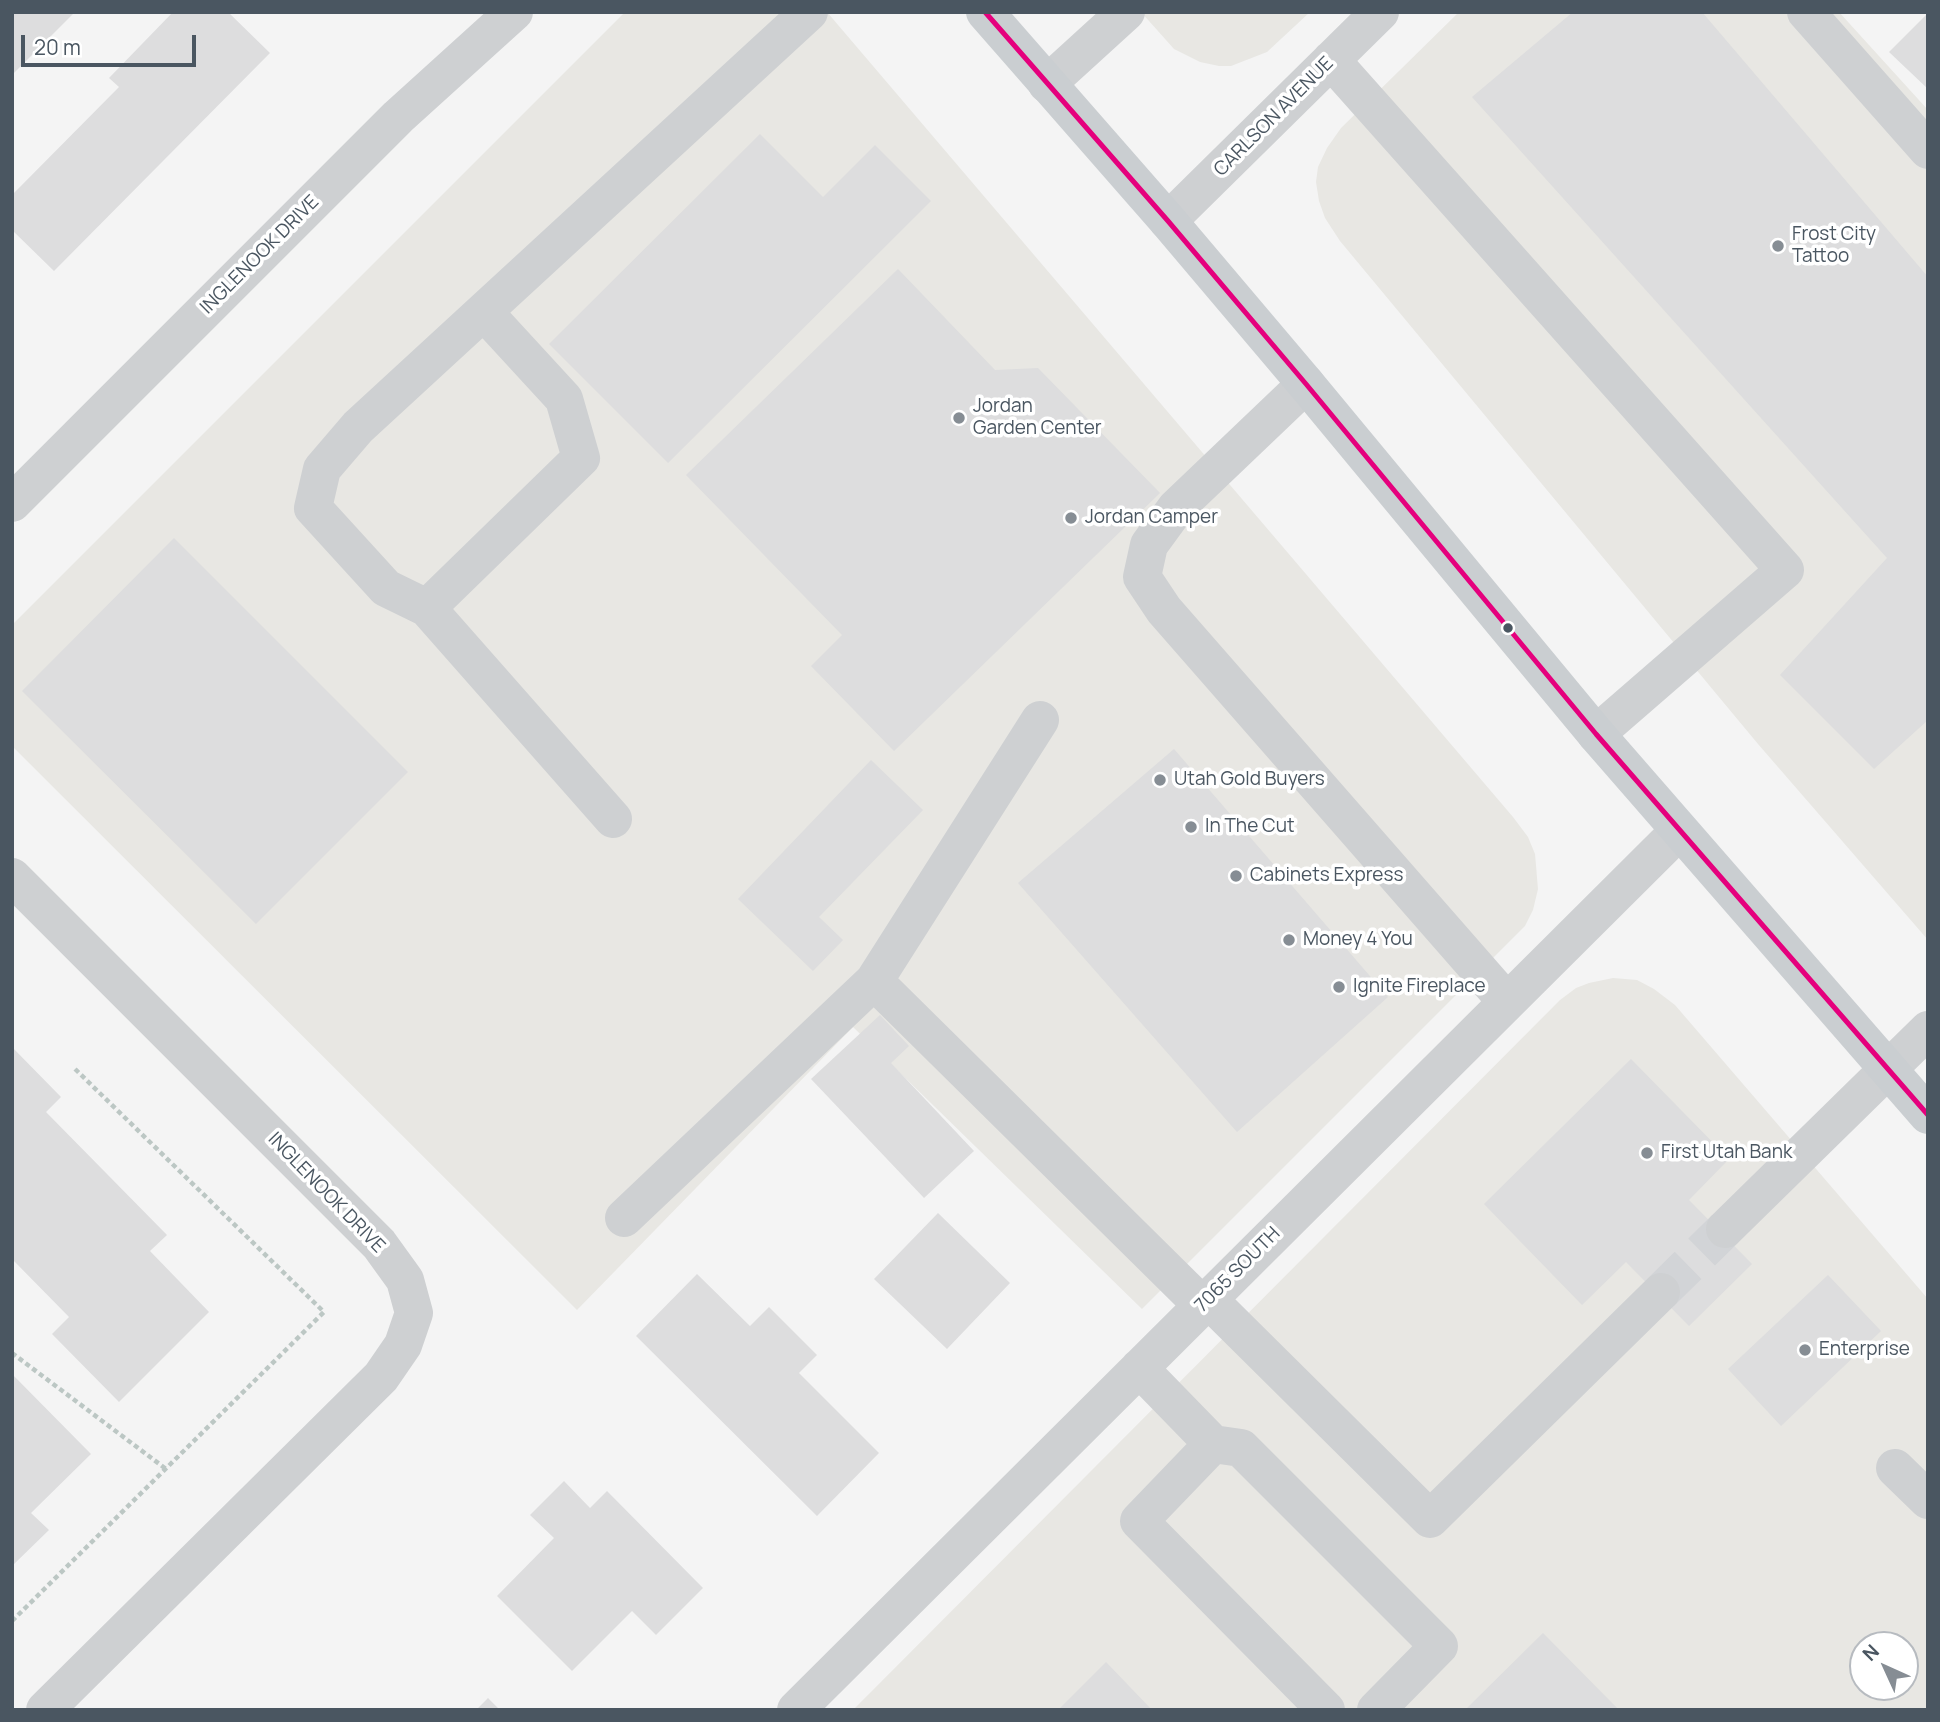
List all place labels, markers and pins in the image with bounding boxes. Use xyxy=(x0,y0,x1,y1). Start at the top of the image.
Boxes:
place label: Frost City Tattoo xyxy=(1792,224,1876,268)
marker: Frost City Tattoo xyxy=(1770,238,1786,254)
place label: Jordan Garden Center xyxy=(973,396,1102,440)
marker: Jordan Garden Center xyxy=(951,410,967,426)
place label: Jordan Camper xyxy=(1085,507,1218,529)
marker: Jordan Camper xyxy=(1063,510,1079,526)
unlabelled marker xyxy=(1501,621,1515,635)
place label: Utah Gold Buyers xyxy=(1174,769,1325,791)
marker: Utah Gold Buyers xyxy=(1152,772,1168,788)
place label: In The Cut xyxy=(1205,816,1295,838)
marker: In The Cut xyxy=(1183,819,1199,835)
place label: Cabinets Express xyxy=(1250,865,1403,887)
marker: Cabinets Express xyxy=(1228,868,1244,884)
place label: Money 4 You xyxy=(1303,929,1413,951)
marker: Money 4 You xyxy=(1281,932,1297,948)
place label: Ignite Fireplace xyxy=(1353,976,1486,998)
marker: Ignite Fireplace xyxy=(1331,979,1347,995)
place label: First Utah Bank xyxy=(1661,1142,1792,1164)
marker: First Utah Bank xyxy=(1639,1145,1655,1161)
place label: Enterprise xyxy=(1819,1339,1910,1361)
marker: Enterprise xyxy=(1797,1342,1813,1358)

